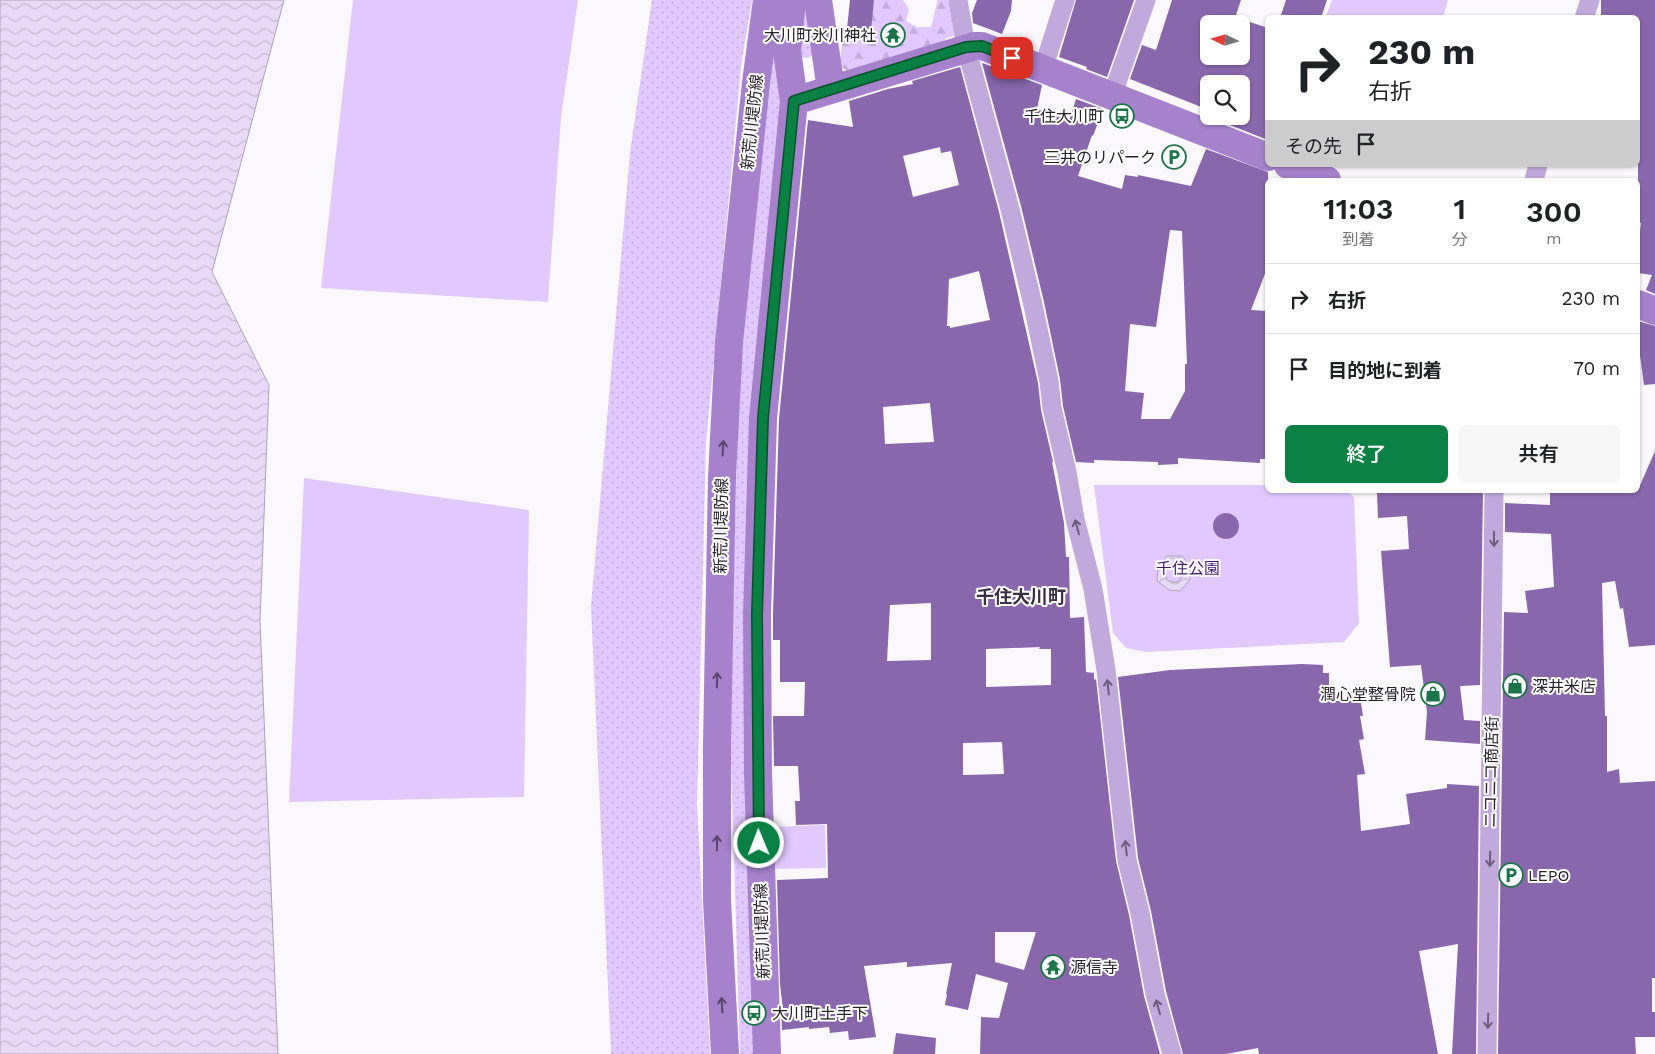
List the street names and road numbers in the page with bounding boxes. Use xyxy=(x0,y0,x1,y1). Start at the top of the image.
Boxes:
street label: 新荒川堤防線 xyxy=(738,73,766,171)
street label: 新荒川堤防線 xyxy=(711,478,731,574)
street label: ニコニコ商店街 xyxy=(1481,716,1501,828)
street label: 新荒川堤防線 xyxy=(751,883,773,979)

